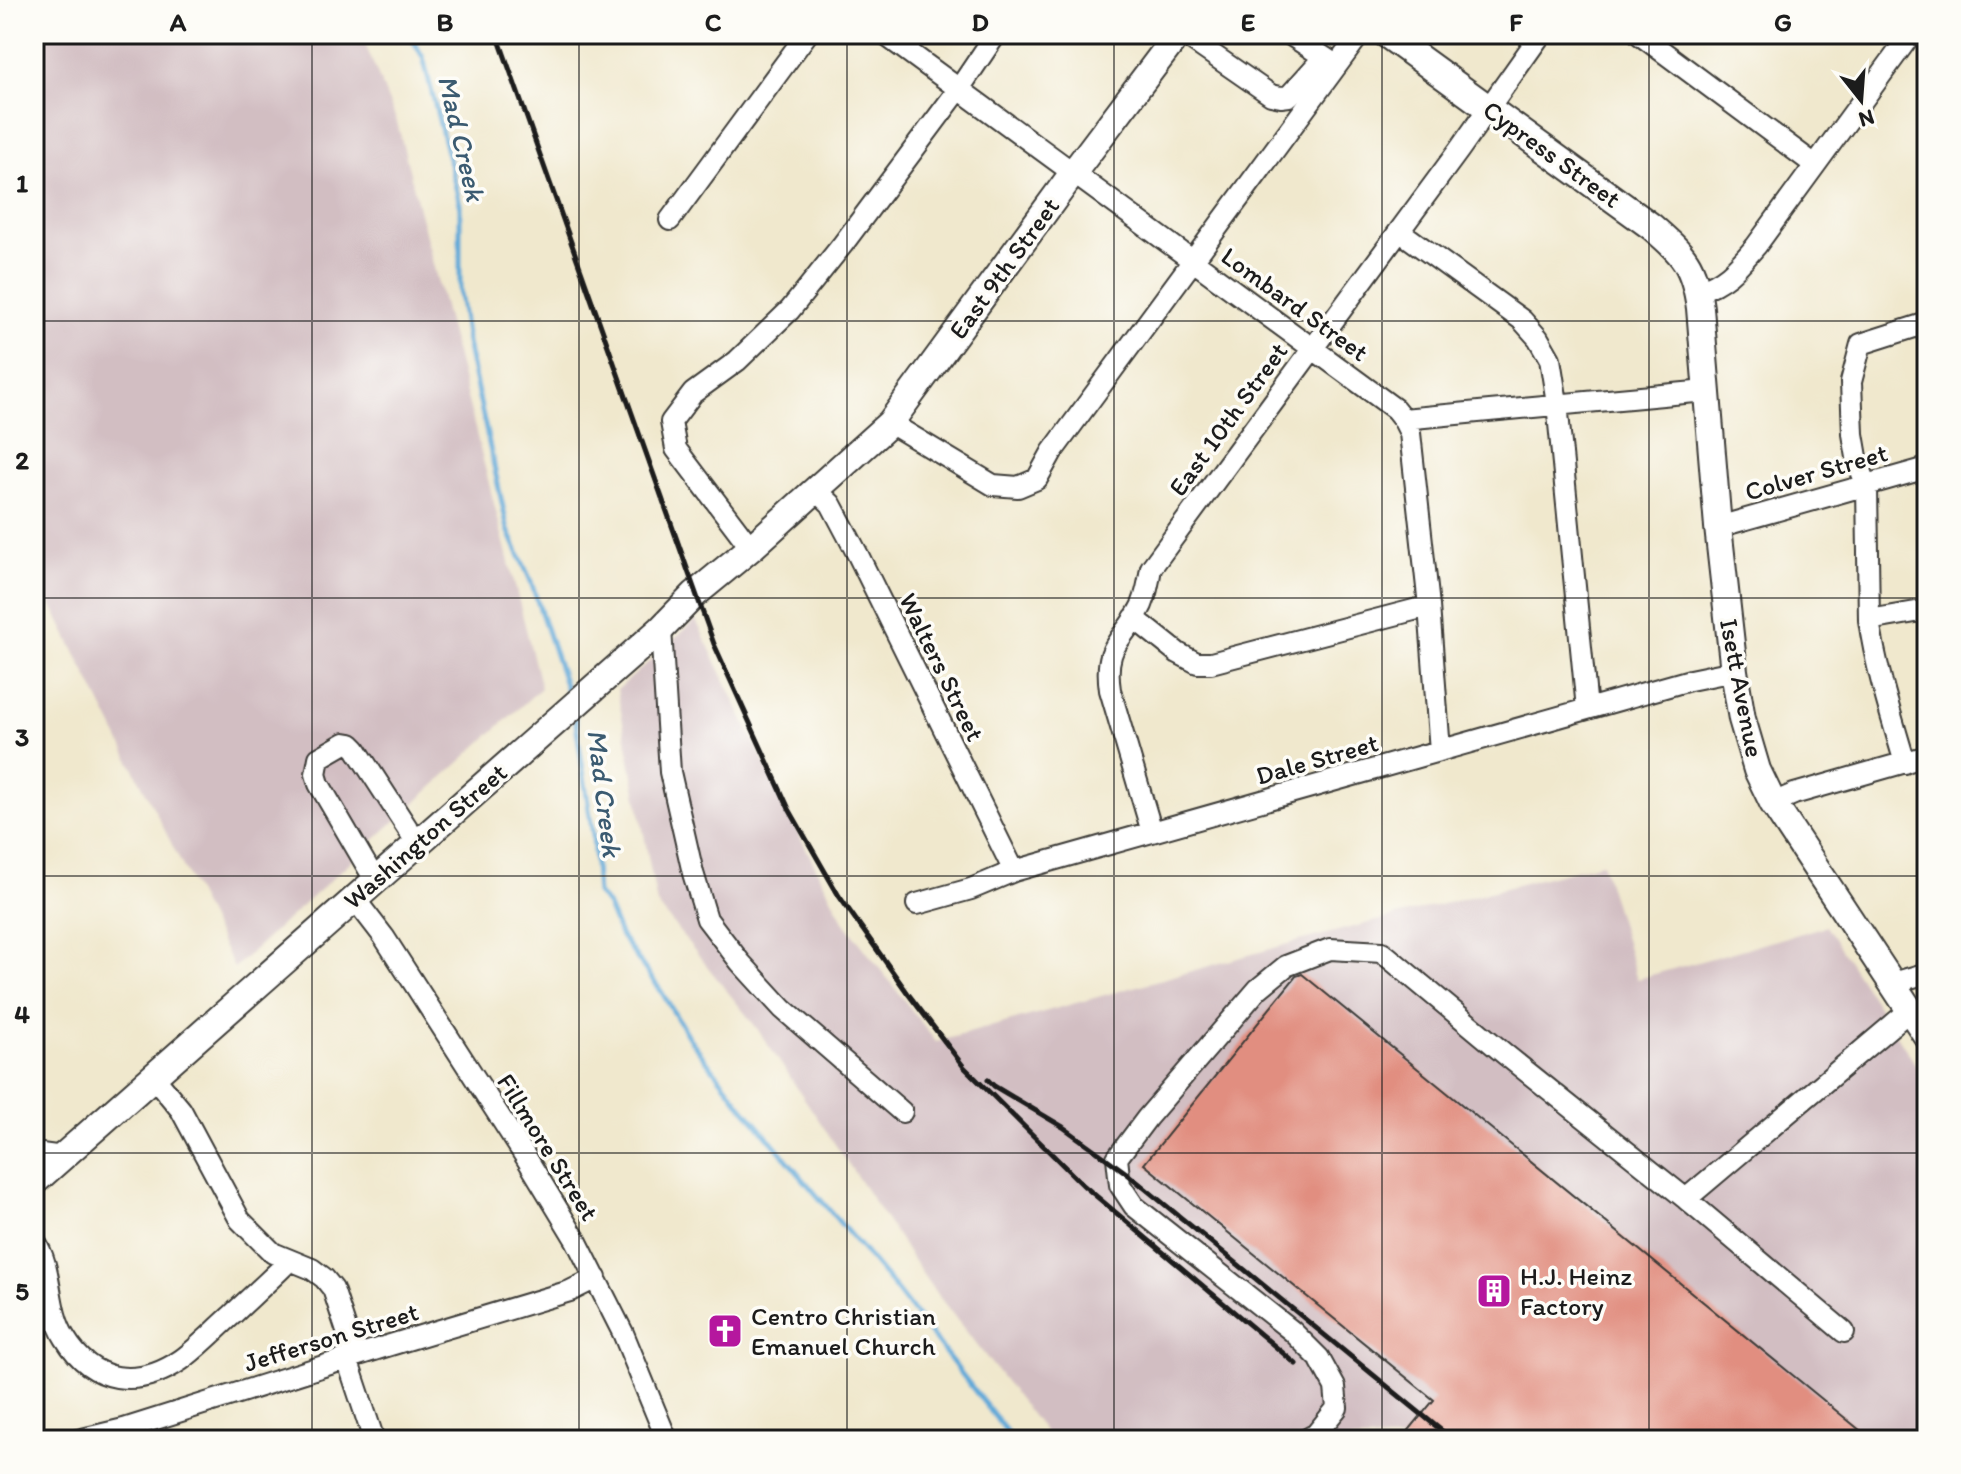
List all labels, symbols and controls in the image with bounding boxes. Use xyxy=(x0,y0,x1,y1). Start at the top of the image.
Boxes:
text: A xyxy=(169,6,187,38)
text: B xyxy=(437,6,454,38)
text: C xyxy=(705,6,722,38)
text: D xyxy=(971,6,989,38)
text: E xyxy=(1241,6,1255,38)
text: F xyxy=(1509,6,1523,38)
text: G xyxy=(1774,6,1792,38)
north arrow xyxy=(1821,60,1901,140)
water label: Mad Creek xyxy=(431,72,493,206)
street label: Cypress Street xyxy=(1477,93,1627,215)
text: N xyxy=(1856,104,1878,134)
text: 1 xyxy=(16,167,28,199)
street label: East 9th Street xyxy=(942,191,1066,345)
street label: Lombard Street xyxy=(1215,240,1375,368)
street label: East 10th Street xyxy=(1162,336,1295,502)
street label: Colver Street xyxy=(1741,436,1891,508)
text: 2 xyxy=(15,444,29,476)
street label: Walters Street xyxy=(892,588,992,747)
street label: Isett Avenue xyxy=(1713,616,1771,760)
text: 3 xyxy=(15,721,29,753)
street label: Dale Street xyxy=(1252,726,1382,792)
water label: Mad Creek xyxy=(580,727,630,860)
street label: Washington Street xyxy=(337,756,514,916)
text: 4 xyxy=(14,998,30,1030)
street label: Fillmore Street xyxy=(490,1067,606,1227)
place label: H.J. Heinz Factory xyxy=(1520,1260,1632,1322)
building icon: H.J. Heinz Factory xyxy=(1475,1272,1513,1310)
text: 5 xyxy=(15,1275,29,1307)
street label: Jefferson Street xyxy=(240,1295,422,1379)
place label: Centro Christian Emanuel Church xyxy=(751,1300,936,1362)
church icon: Centro Christian Emanuel Church xyxy=(706,1312,744,1350)

